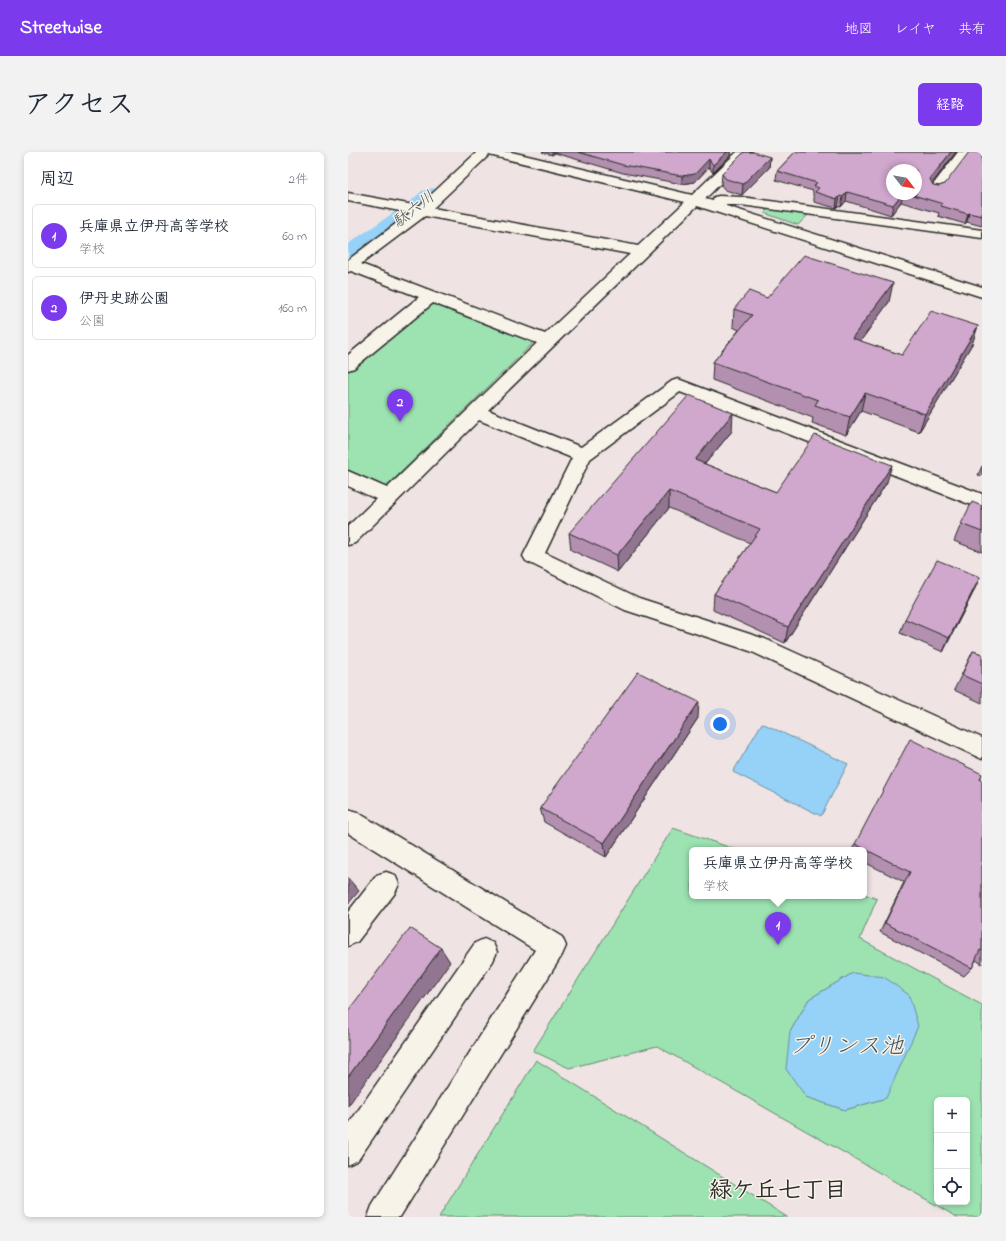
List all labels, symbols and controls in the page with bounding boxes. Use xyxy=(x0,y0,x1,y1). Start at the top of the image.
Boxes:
text: Streetwise xyxy=(20,15,102,42)
text: 地図 xyxy=(845,19,873,40)
text: レイヤ xyxy=(895,19,936,40)
text: 共有 xyxy=(958,19,986,40)
button: 経路 xyxy=(918,83,982,126)
text: アクセス xyxy=(24,86,134,127)
north arrow xyxy=(886,164,922,200)
text: 周辺 xyxy=(40,167,74,192)
text: 2件 xyxy=(289,170,308,189)
water label: 駄六川 xyxy=(388,186,440,234)
text: 兵庫県立伊丹高等学校 xyxy=(79,216,229,238)
text: 1 xyxy=(52,227,56,246)
text: 60 m xyxy=(282,227,307,246)
text: 学校 xyxy=(79,240,105,259)
text: 伊丹史跡公園 xyxy=(79,288,169,310)
text: 2 xyxy=(51,299,57,318)
text: 160 m xyxy=(278,299,307,318)
text: 公園 xyxy=(79,312,105,331)
pin: 2 xyxy=(387,389,413,422)
your location xyxy=(710,714,730,734)
popup xyxy=(689,847,867,899)
text: 兵庫県立伊丹高等学校 xyxy=(703,853,853,875)
text: 学校 xyxy=(703,877,729,896)
pin: 1 xyxy=(765,912,791,945)
water label: プリンス池 xyxy=(789,1031,905,1064)
map controls xyxy=(934,1097,970,1205)
button: + xyxy=(934,1097,970,1133)
button: − xyxy=(934,1133,970,1169)
button: locate xyxy=(934,1169,970,1205)
district label: 緑ケ丘七丁目 xyxy=(709,1175,847,1208)

